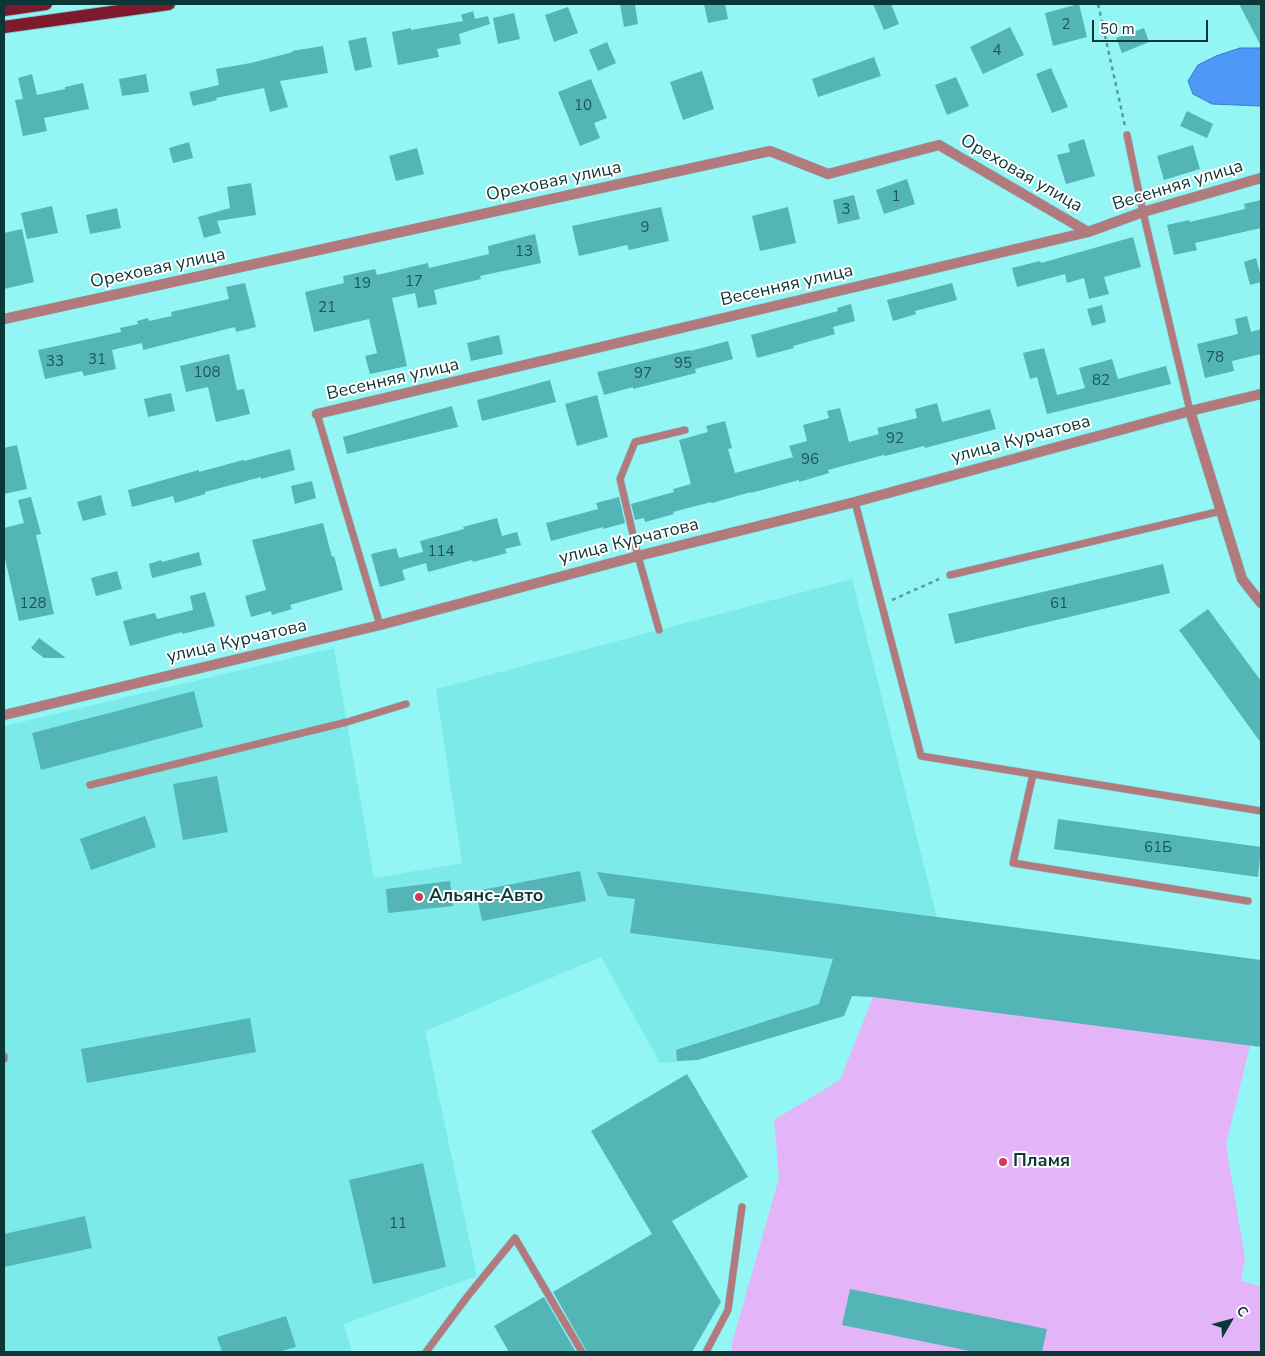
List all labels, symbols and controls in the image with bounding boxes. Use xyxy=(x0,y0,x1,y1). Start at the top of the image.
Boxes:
scale bar xyxy=(1095,10,1211,42)
house number: 2 xyxy=(1062,16,1070,34)
text: 50 m xyxy=(1100,19,1135,39)
house number: 4 xyxy=(993,42,1001,60)
house number: 10 xyxy=(574,97,592,115)
street label: Ореховая улица xyxy=(956,130,1086,218)
street label: Весенняя улица xyxy=(1110,156,1246,216)
street label: Ореховая улица xyxy=(484,157,624,207)
house number: 1 xyxy=(892,188,900,206)
house number: 3 xyxy=(842,201,850,219)
house number: 9 xyxy=(641,219,649,237)
house number: 13 xyxy=(515,243,533,261)
street label: Ореховая улица xyxy=(88,244,228,294)
street label: Весенняя улица xyxy=(719,260,855,312)
house number: 17 xyxy=(405,273,423,291)
house number: 19 xyxy=(353,275,371,293)
house number: 21 xyxy=(318,299,336,317)
house number: 78 xyxy=(1206,349,1224,367)
house number: 31 xyxy=(88,351,106,369)
house number: 33 xyxy=(46,353,64,371)
street label: Весенняя улица xyxy=(325,354,461,406)
house number: 95 xyxy=(674,355,692,373)
house number: 108 xyxy=(194,364,220,382)
house number: 97 xyxy=(634,365,652,383)
house number: 82 xyxy=(1092,372,1110,390)
street label: улица Курчатова xyxy=(949,411,1093,469)
house number: 92 xyxy=(886,430,904,448)
house number: 96 xyxy=(801,451,819,469)
street label: улица Курчатова xyxy=(557,514,701,570)
house number: 114 xyxy=(428,543,454,561)
house number: 128 xyxy=(20,595,46,613)
house number: 61 xyxy=(1050,595,1068,613)
street label: улица Курчатова xyxy=(165,615,309,669)
house number: 61Б xyxy=(1144,839,1172,857)
place label: Альянс-Авто xyxy=(429,886,543,908)
marker: Альянс-Авто xyxy=(413,891,425,903)
place label: Пламя xyxy=(1013,1151,1070,1173)
marker: Пламя xyxy=(997,1156,1009,1168)
house number: 11 xyxy=(389,1215,407,1233)
north arrow xyxy=(1205,1296,1255,1346)
text: С xyxy=(1232,1302,1253,1321)

